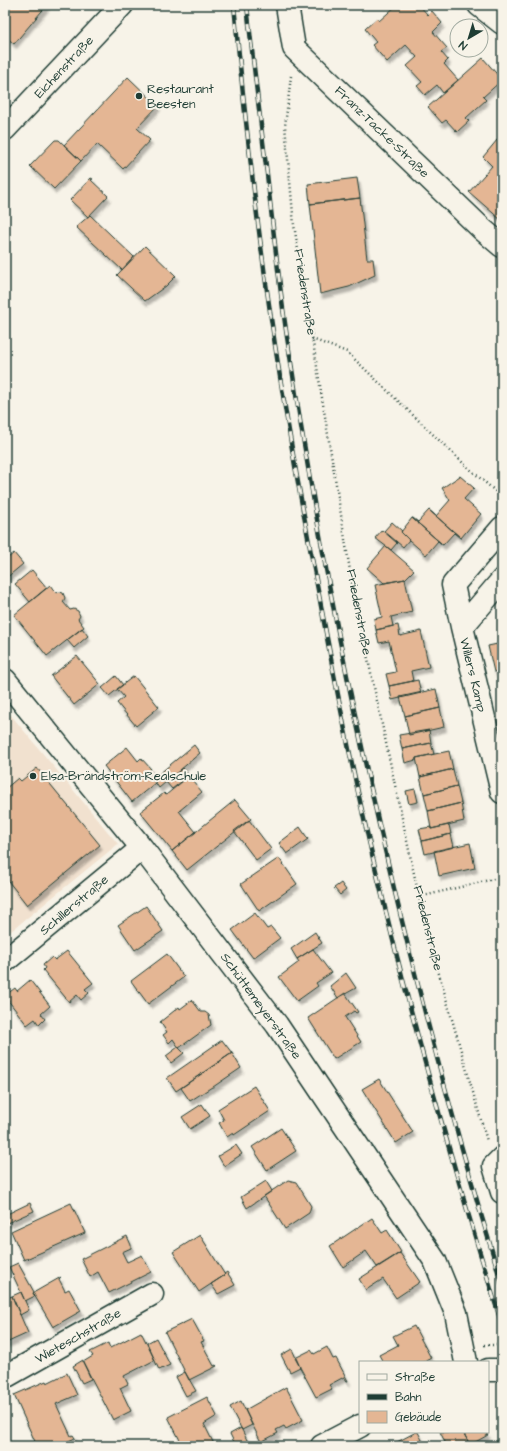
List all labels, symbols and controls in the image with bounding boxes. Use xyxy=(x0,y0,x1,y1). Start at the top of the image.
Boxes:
north arrow xyxy=(449,18,489,58)
street label: Eichenstraße xyxy=(30,32,98,102)
text: N xyxy=(456,37,470,54)
place label: Restaurant Beesten xyxy=(147,80,215,113)
street label: Franz-Tacke-Straße xyxy=(331,82,433,182)
marker: Restaurant Beesten xyxy=(134,91,144,101)
street label: Friedenstraße xyxy=(289,248,321,336)
street label: Friedenstraße xyxy=(342,567,376,657)
street label: Willers Kamp xyxy=(455,636,491,714)
place label: Elsa-Brändström-Realschule xyxy=(41,767,206,785)
marker: Elsa-Brändström-Realschule xyxy=(28,771,38,781)
street label: Schillerstraße xyxy=(36,871,112,939)
street label: Friedenstraße xyxy=(409,884,447,972)
street label: Schüttemeyerstraße xyxy=(215,949,306,1063)
street label: Wieteschstraße xyxy=(32,1304,124,1368)
legend xyxy=(359,1361,489,1433)
text: Straße xyxy=(395,1369,436,1386)
text: Bahn xyxy=(395,1389,422,1406)
text: Gebäude xyxy=(395,1409,442,1426)

